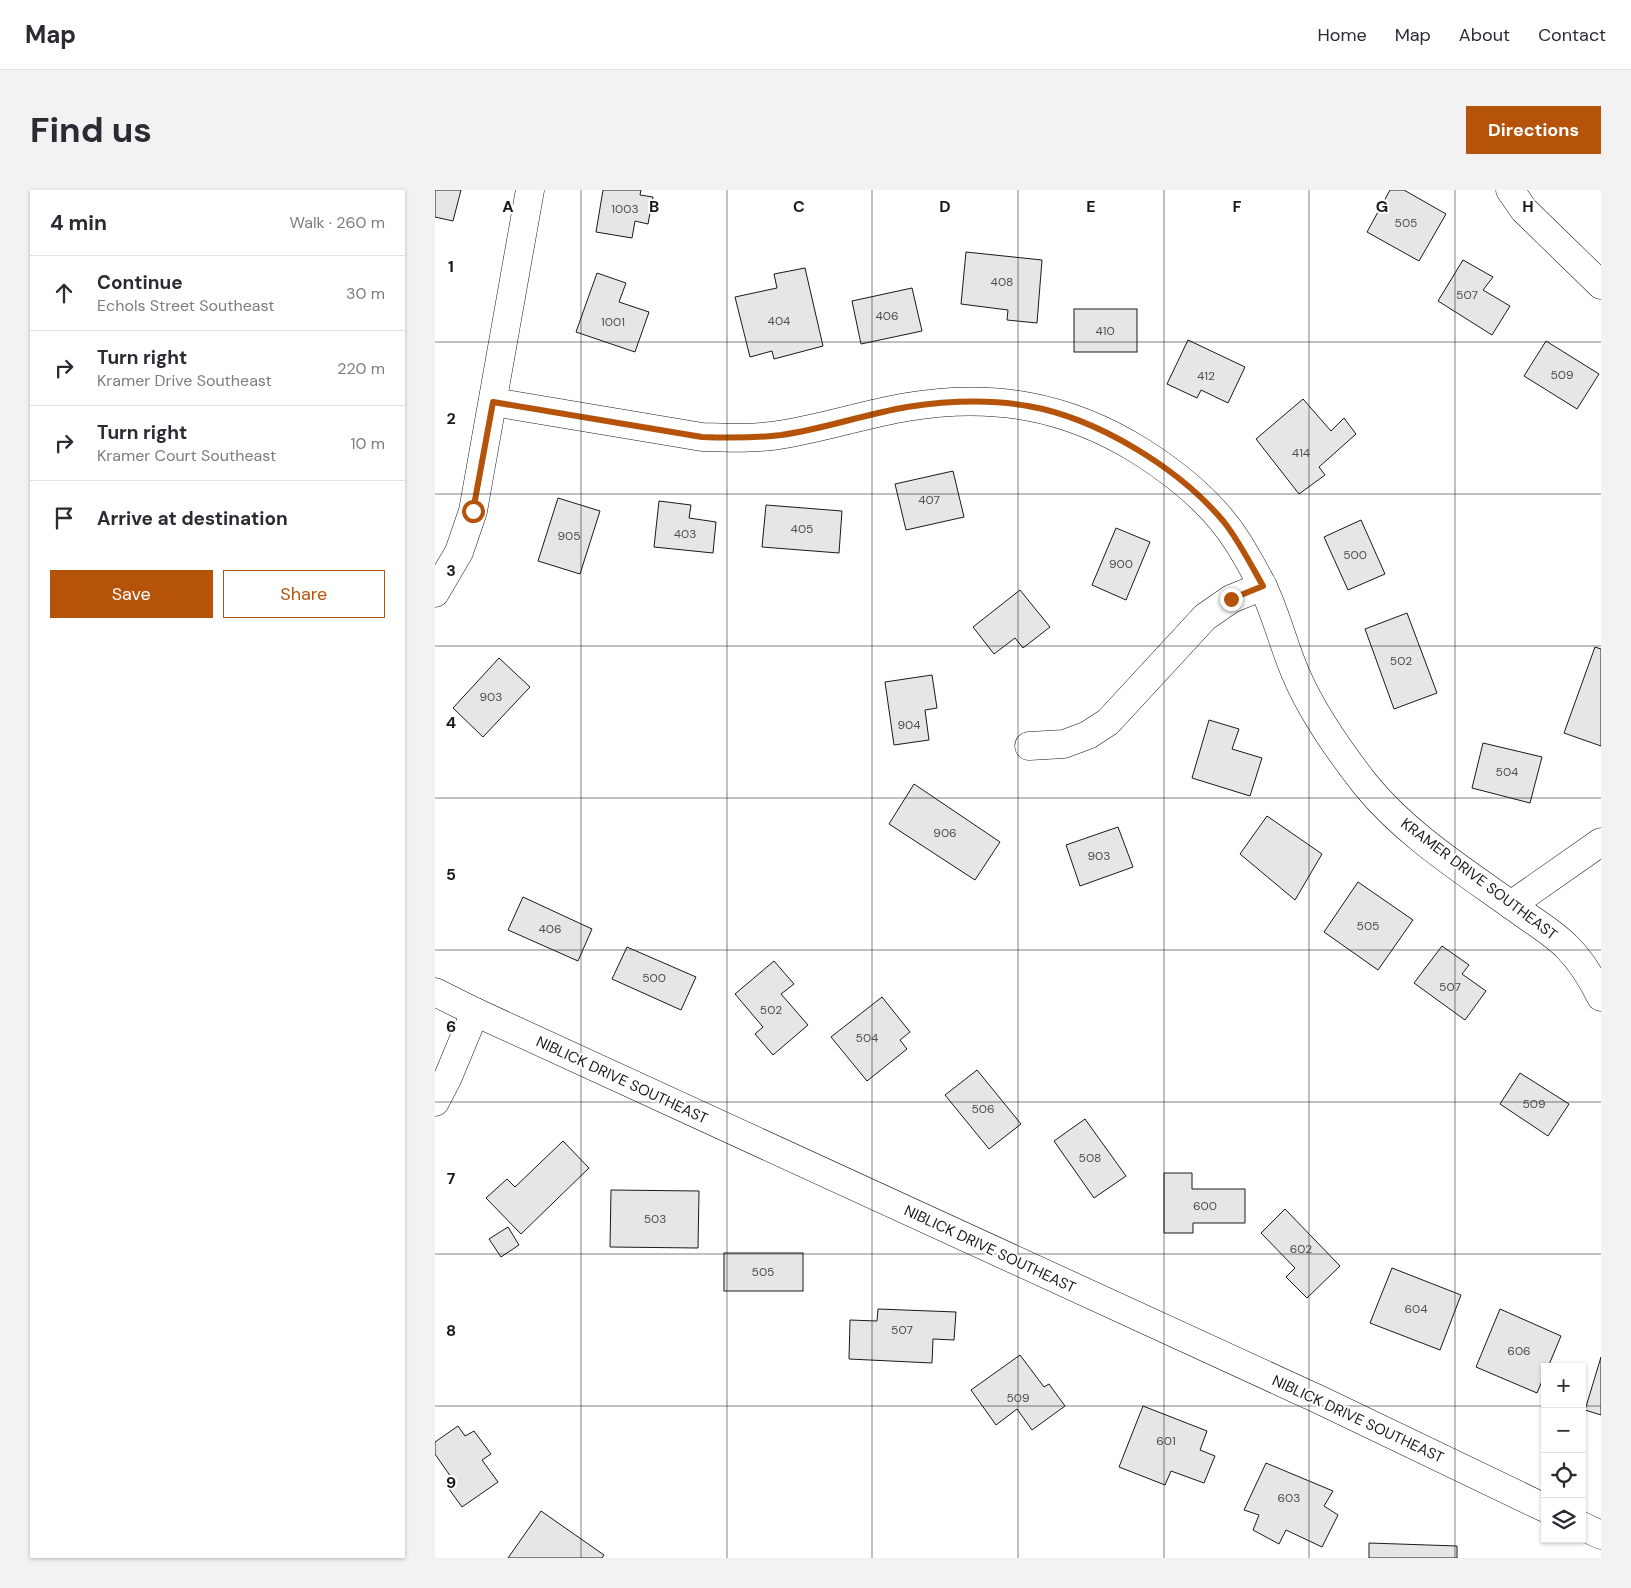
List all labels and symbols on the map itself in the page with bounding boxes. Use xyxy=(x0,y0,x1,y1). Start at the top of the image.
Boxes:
text: A xyxy=(502,196,514,217)
text: B xyxy=(649,196,659,217)
text: C xyxy=(793,196,805,217)
text: D xyxy=(939,196,951,217)
text: E xyxy=(1086,196,1096,217)
text: F xyxy=(1233,196,1242,217)
text: G xyxy=(1376,196,1388,217)
text: H xyxy=(1522,196,1534,217)
house number: 1003 xyxy=(611,201,639,217)
house number: 505 xyxy=(1395,215,1417,231)
text: 1 xyxy=(448,256,454,277)
house number: 408 xyxy=(991,274,1013,290)
house number: 507 xyxy=(1456,287,1478,303)
house number: 406 xyxy=(875,308,899,324)
house number: 404 xyxy=(768,313,790,329)
house number: 1001 xyxy=(601,314,625,330)
house number: 410 xyxy=(1095,323,1115,339)
house number: 509 xyxy=(1550,367,1574,383)
house number: 412 xyxy=(1197,368,1215,384)
text: 2 xyxy=(446,408,456,429)
house number: 414 xyxy=(1292,445,1310,461)
house number: 407 xyxy=(918,492,940,508)
route start xyxy=(462,500,485,523)
house number: 405 xyxy=(791,521,813,537)
house number: 403 xyxy=(674,526,696,542)
house number: 905 xyxy=(557,528,581,544)
house number: 500 xyxy=(1343,547,1367,563)
house number: 900 xyxy=(1109,556,1133,572)
text: 3 xyxy=(446,560,456,581)
route end xyxy=(1220,588,1243,611)
house number: 502 xyxy=(1390,653,1412,669)
house number: 903 xyxy=(480,689,502,705)
text: 4 xyxy=(446,712,456,733)
house number: 904 xyxy=(897,717,921,733)
house number: 504 xyxy=(1496,764,1518,780)
street label: KRAMER DRIVE SOUTHEAST xyxy=(1397,814,1561,944)
house number: 906 xyxy=(933,825,957,841)
house number: 903 xyxy=(1088,848,1110,864)
text: 5 xyxy=(446,864,456,885)
house number: 505 xyxy=(1357,918,1379,934)
house number: 406 xyxy=(538,921,562,937)
house number: 500 xyxy=(642,970,666,986)
house number: 507 xyxy=(1439,979,1461,995)
house number: 502 xyxy=(760,1002,782,1018)
text: 6 xyxy=(446,1016,456,1037)
house number: 504 xyxy=(856,1030,878,1046)
street label: NIBLICK DRIVE SOUTHEAST xyxy=(533,1031,711,1129)
house number: 509 xyxy=(1522,1096,1546,1112)
house number: 506 xyxy=(971,1101,995,1117)
house number: 508 xyxy=(1079,1150,1101,1166)
text: 7 xyxy=(447,1168,456,1189)
house number: 600 xyxy=(1193,1198,1217,1214)
street label: NIBLICK DRIVE SOUTHEAST xyxy=(901,1200,1079,1298)
house number: 503 xyxy=(644,1211,666,1227)
house number: 602 xyxy=(1290,1241,1312,1257)
house number: 505 xyxy=(752,1264,774,1280)
house number: 604 xyxy=(1404,1301,1428,1317)
text: 8 xyxy=(446,1320,456,1341)
house number: 507 xyxy=(891,1322,913,1338)
house number: 606 xyxy=(1507,1343,1531,1359)
street label: NIBLICK DRIVE SOUTHEAST xyxy=(1269,1370,1447,1468)
house number: 509 xyxy=(1006,1390,1030,1406)
house number: 601 xyxy=(1156,1433,1176,1449)
text: 9 xyxy=(446,1472,456,1493)
house number: 603 xyxy=(1278,1490,1300,1506)

